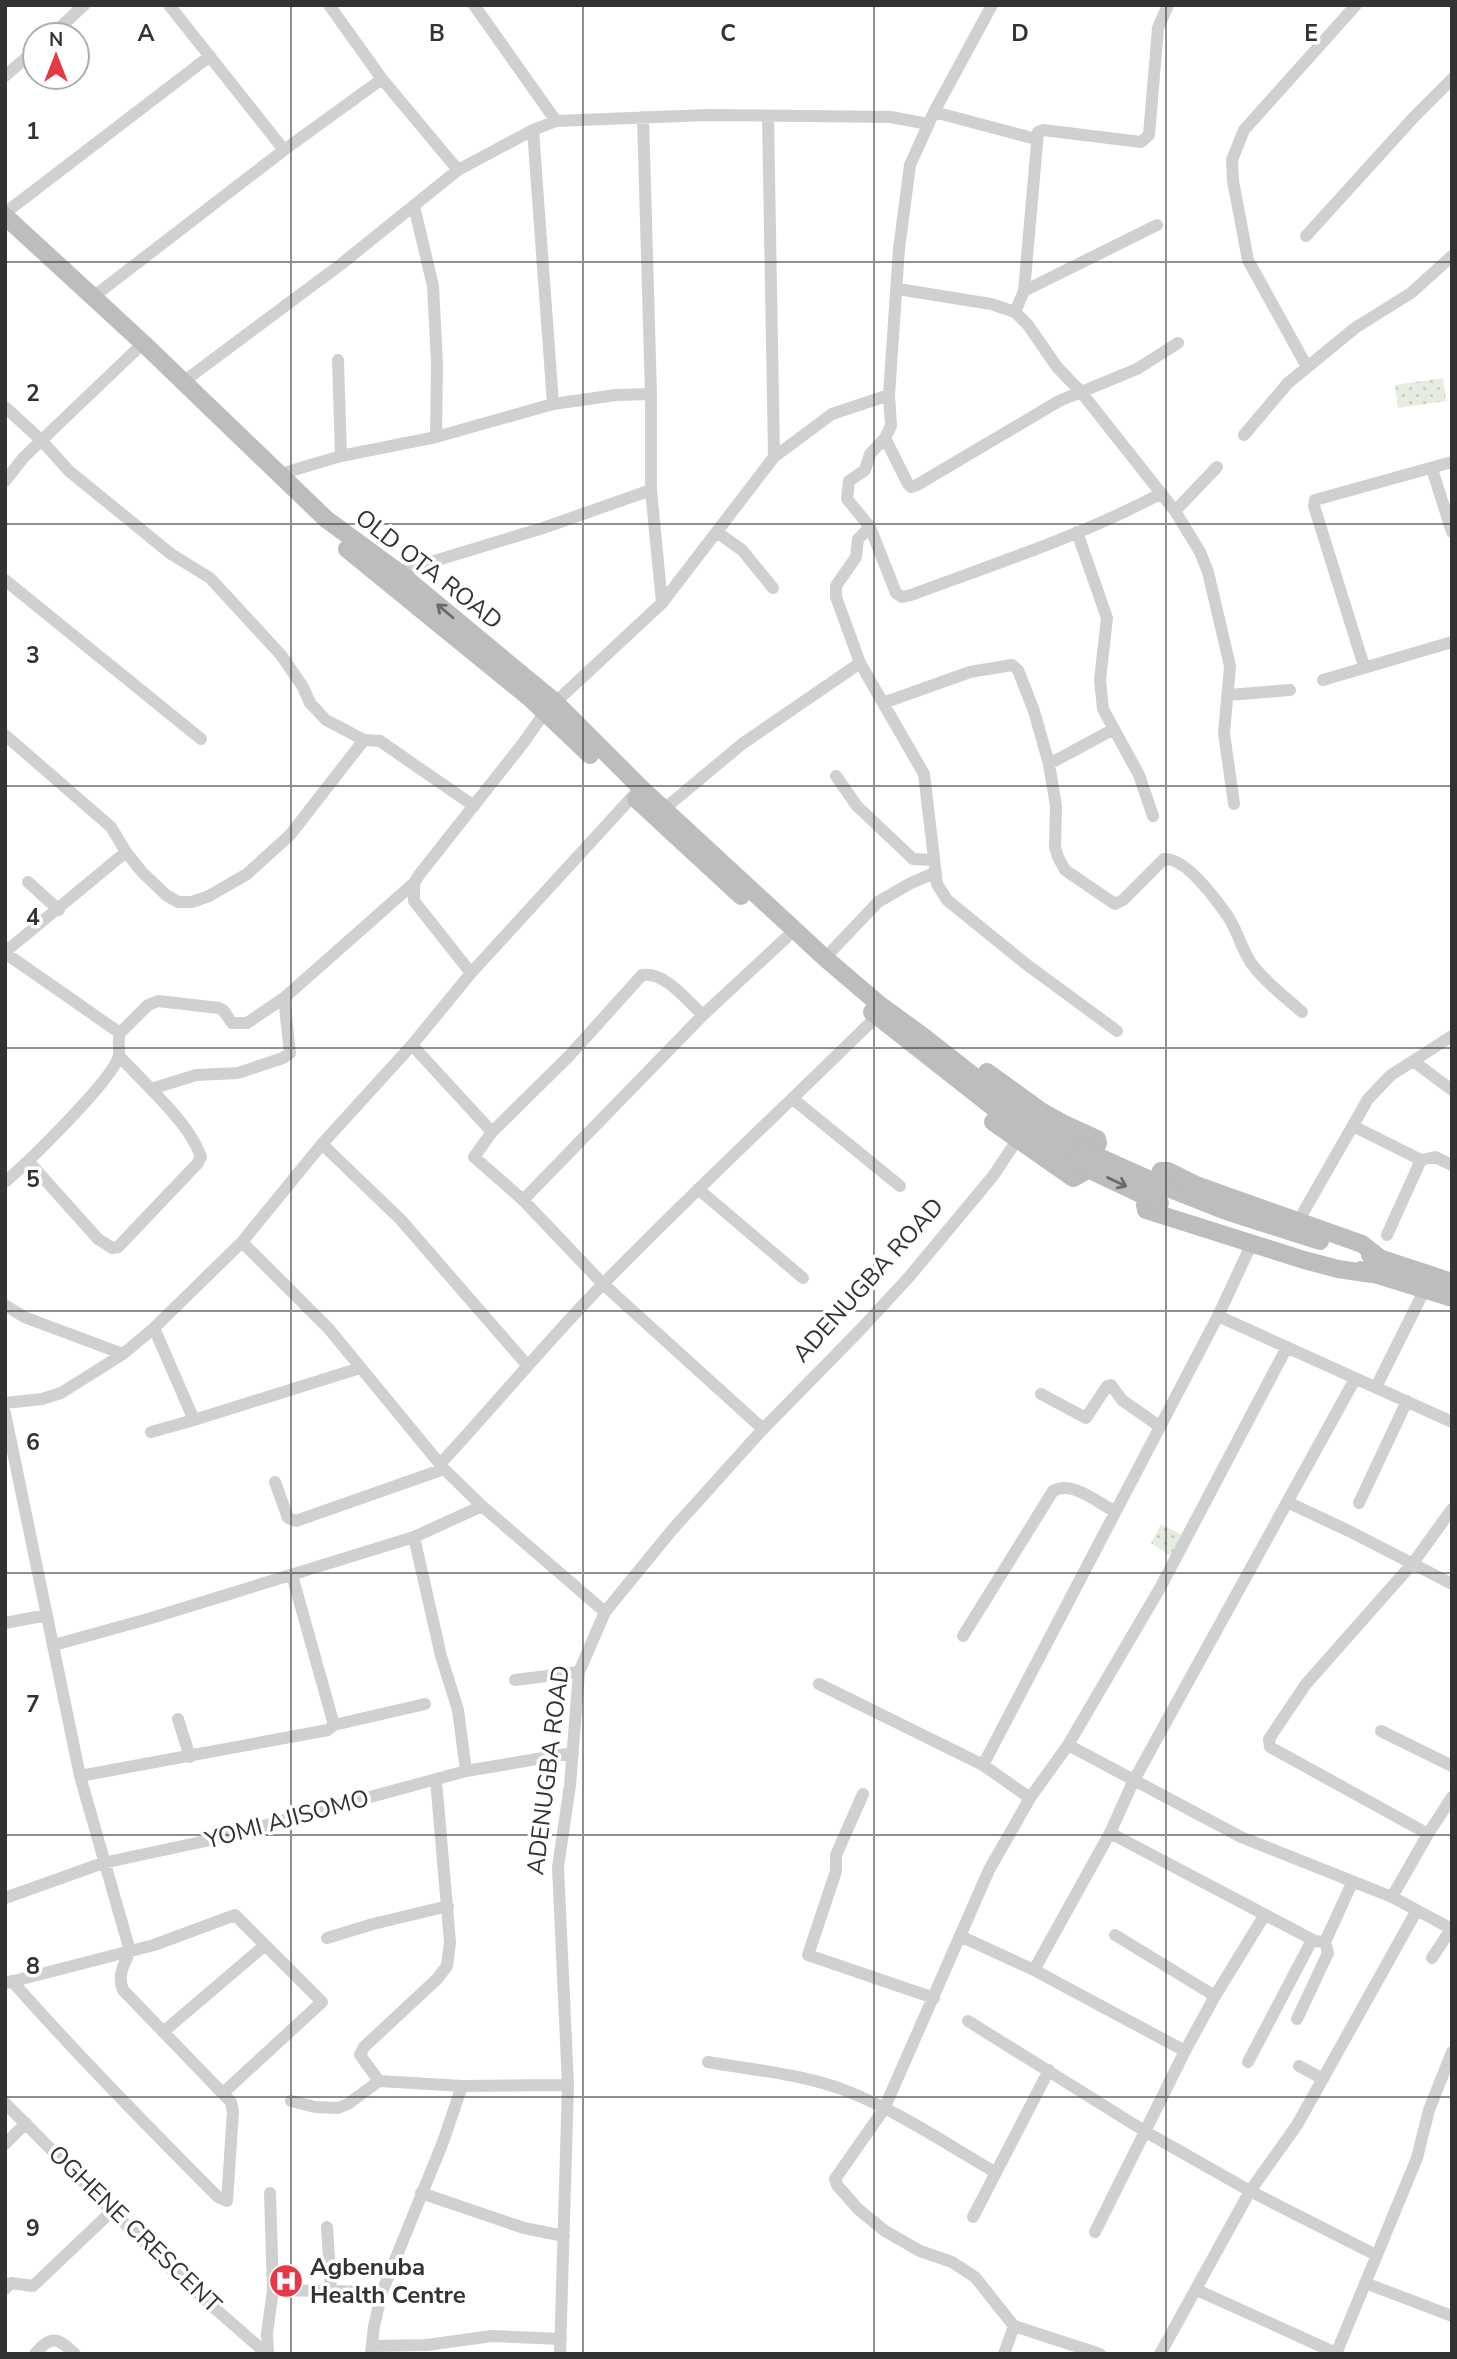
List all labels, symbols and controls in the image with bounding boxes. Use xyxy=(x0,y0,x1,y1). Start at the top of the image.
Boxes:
text: A xyxy=(137,18,155,49)
text: B xyxy=(429,18,445,49)
text: C xyxy=(720,18,736,49)
text: D xyxy=(1011,18,1029,49)
text: E xyxy=(1304,18,1318,49)
north arrow xyxy=(21,21,91,91)
text: N xyxy=(49,27,63,53)
text: 1 xyxy=(26,116,40,147)
text: 2 xyxy=(26,378,40,409)
street label: OLD OTA ROAD xyxy=(349,501,509,637)
one-way arrow xyxy=(437,604,455,619)
text: 3 xyxy=(26,640,40,671)
text: 4 xyxy=(26,902,40,933)
text: 5 xyxy=(26,1164,40,1195)
one-way arrow xyxy=(1106,1176,1127,1189)
street label: ADENUGBA ROAD xyxy=(786,1191,950,1369)
text: 6 xyxy=(26,1427,40,1458)
street label: ADENUGBA ROAD xyxy=(519,1663,577,1877)
text: 7 xyxy=(26,1689,40,1720)
street label: YOMI AJISOMO xyxy=(201,1782,373,1857)
text: 8 xyxy=(26,1951,40,1982)
street label: OGHENE CRESCENT xyxy=(41,2138,229,2320)
text: 9 xyxy=(26,2213,40,2244)
place label: Agbenuba Health Centre xyxy=(310,2251,466,2311)
hospital icon: Agbenuba Health Centre xyxy=(267,2262,305,2300)

